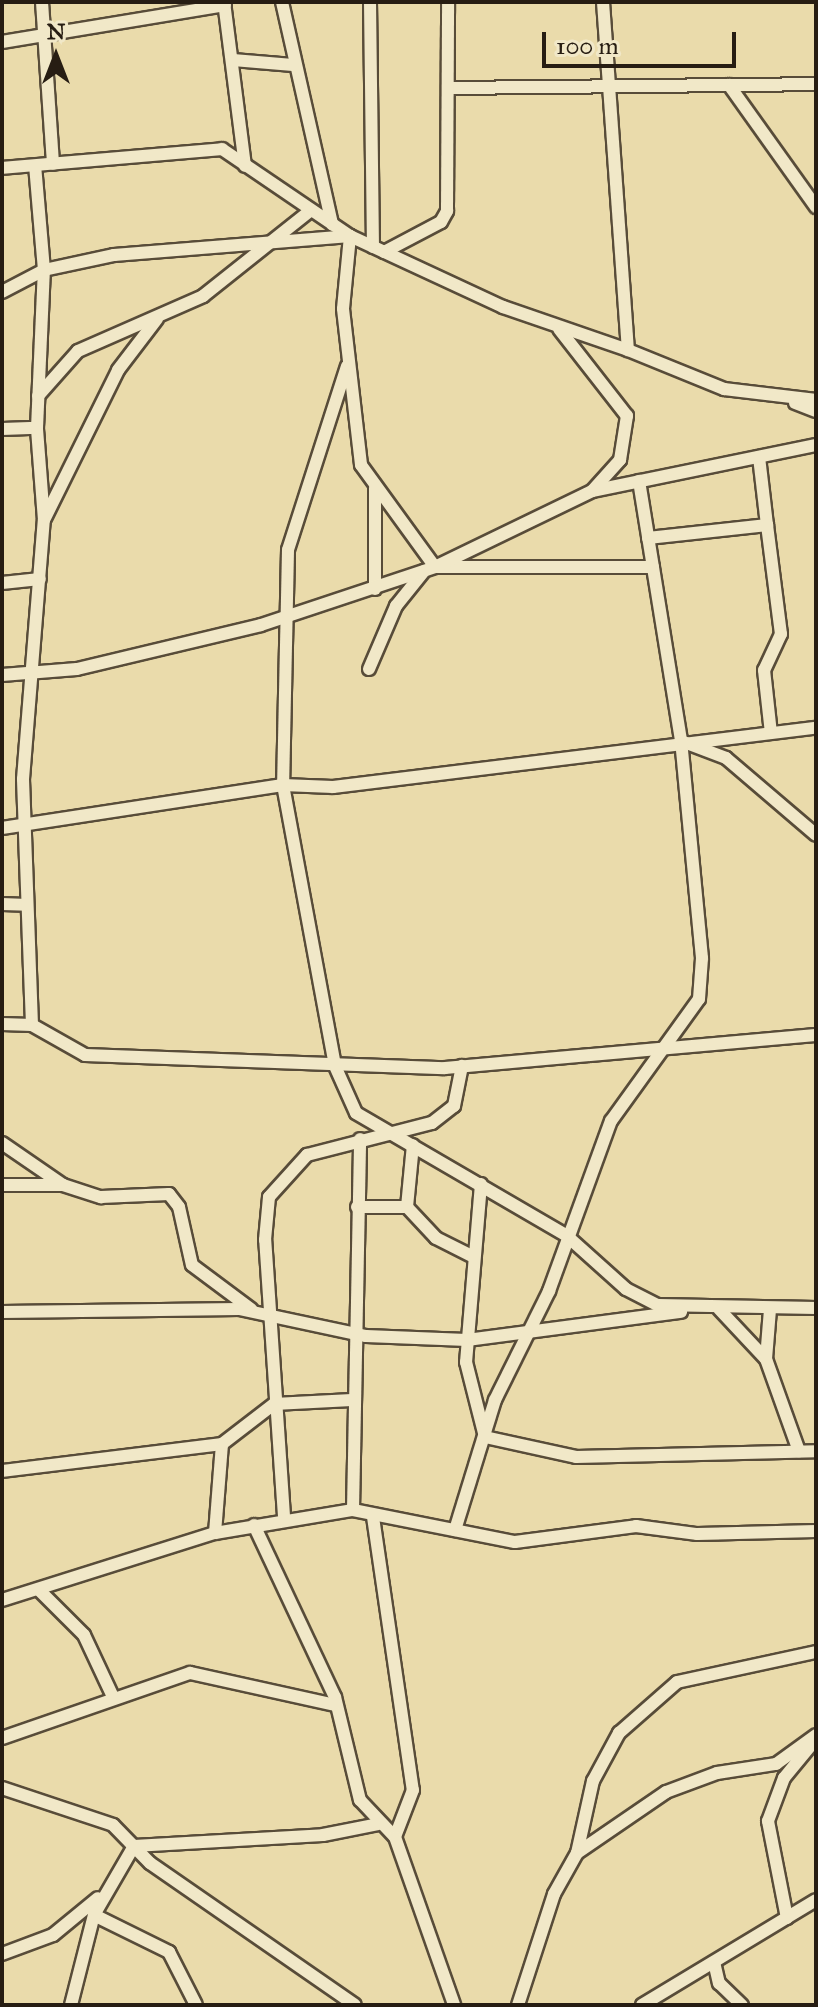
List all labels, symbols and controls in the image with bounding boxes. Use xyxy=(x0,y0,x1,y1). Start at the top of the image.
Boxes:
north arrow xyxy=(16,16,96,96)
scale bar xyxy=(546,16,740,66)
text: N xyxy=(47,18,65,45)
text: 100 m xyxy=(556,31,619,61)

